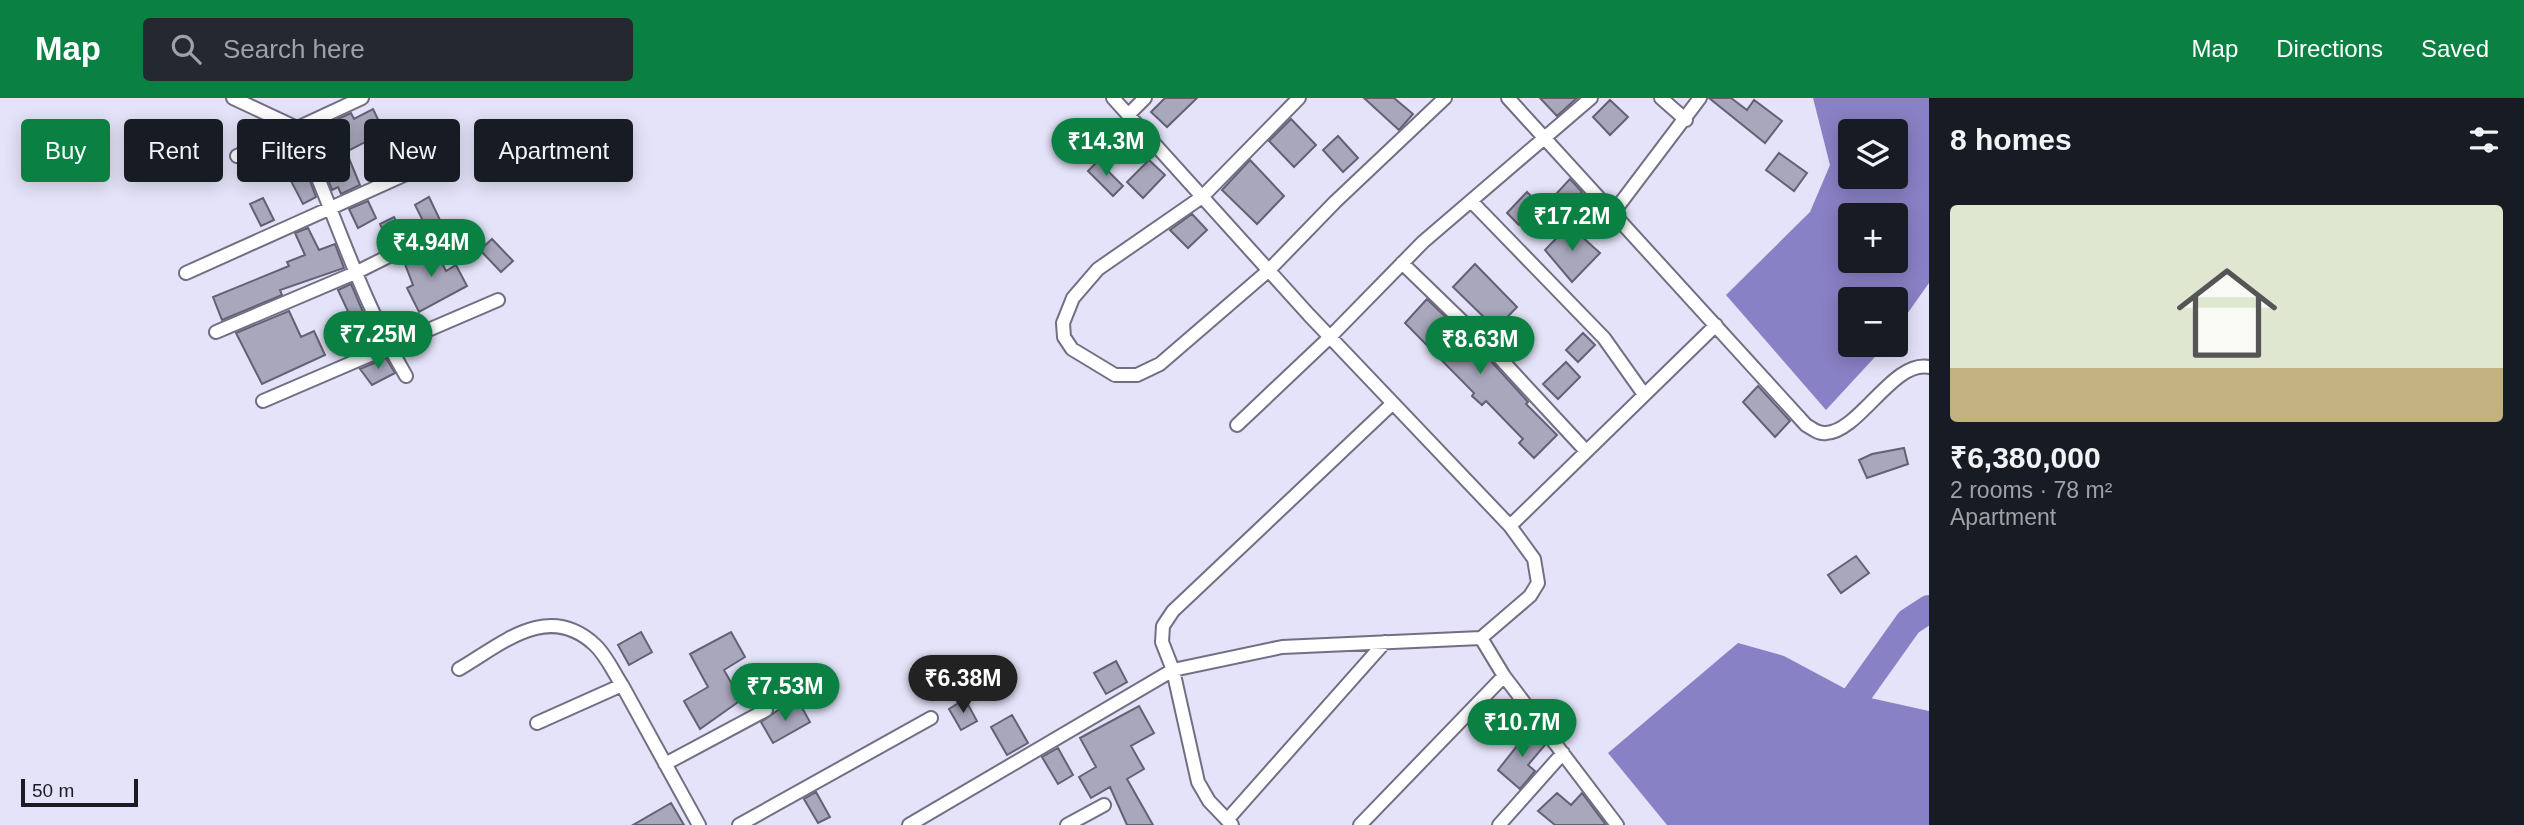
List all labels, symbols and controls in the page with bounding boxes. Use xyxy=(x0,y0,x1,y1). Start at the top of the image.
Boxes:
search box xyxy=(143,18,633,81)
text: Map xyxy=(35,30,101,67)
icon: search xyxy=(167,30,205,68)
text: Search here xyxy=(223,34,365,64)
text: Map xyxy=(2192,35,2238,62)
text: Directions xyxy=(2276,35,2383,62)
text: Saved xyxy=(2421,35,2489,62)
pin: ₹14.3M xyxy=(1049,118,1163,178)
chip: Buy xyxy=(21,119,110,182)
chip: Rent xyxy=(124,119,223,182)
chip: Filters xyxy=(237,119,350,182)
chip: New xyxy=(364,119,460,182)
chip: Apartment xyxy=(474,119,633,182)
map controls xyxy=(1838,119,1908,357)
button: layers xyxy=(1838,119,1908,189)
icon: filters xyxy=(2465,121,2503,159)
text: 8 homes xyxy=(1950,123,2072,156)
text: ₹14.3M xyxy=(1067,128,1145,154)
pin: ₹17.2M xyxy=(1515,194,1629,253)
text: ₹17.2M xyxy=(1533,203,1611,229)
button: + xyxy=(1838,203,1908,273)
pin: ₹4.94M xyxy=(374,220,488,279)
text: ₹4.94M xyxy=(392,229,470,255)
icon: home xyxy=(2164,250,2290,376)
button: − xyxy=(1838,287,1908,357)
pin: ₹7.25M xyxy=(321,312,435,371)
pin: ₹8.63M xyxy=(1423,316,1537,376)
text: ₹7.25M xyxy=(339,321,417,347)
text: ₹8.63M xyxy=(1441,326,1519,352)
text: ₹6,380,000 xyxy=(1950,441,2101,474)
text: 2 rooms · 78 m² xyxy=(1950,477,2112,503)
text: Apartment xyxy=(1950,504,2056,530)
pin: ₹6.38M xyxy=(906,656,1020,715)
pin: ₹7.53M xyxy=(728,664,842,723)
text: ₹6.38M xyxy=(924,665,1002,691)
text: ₹7.53M xyxy=(746,673,824,699)
pin: ₹10.7M xyxy=(1465,700,1579,759)
text: ₹10.7M xyxy=(1483,709,1561,735)
scale bar xyxy=(21,776,138,808)
text: 50 m xyxy=(32,780,74,801)

